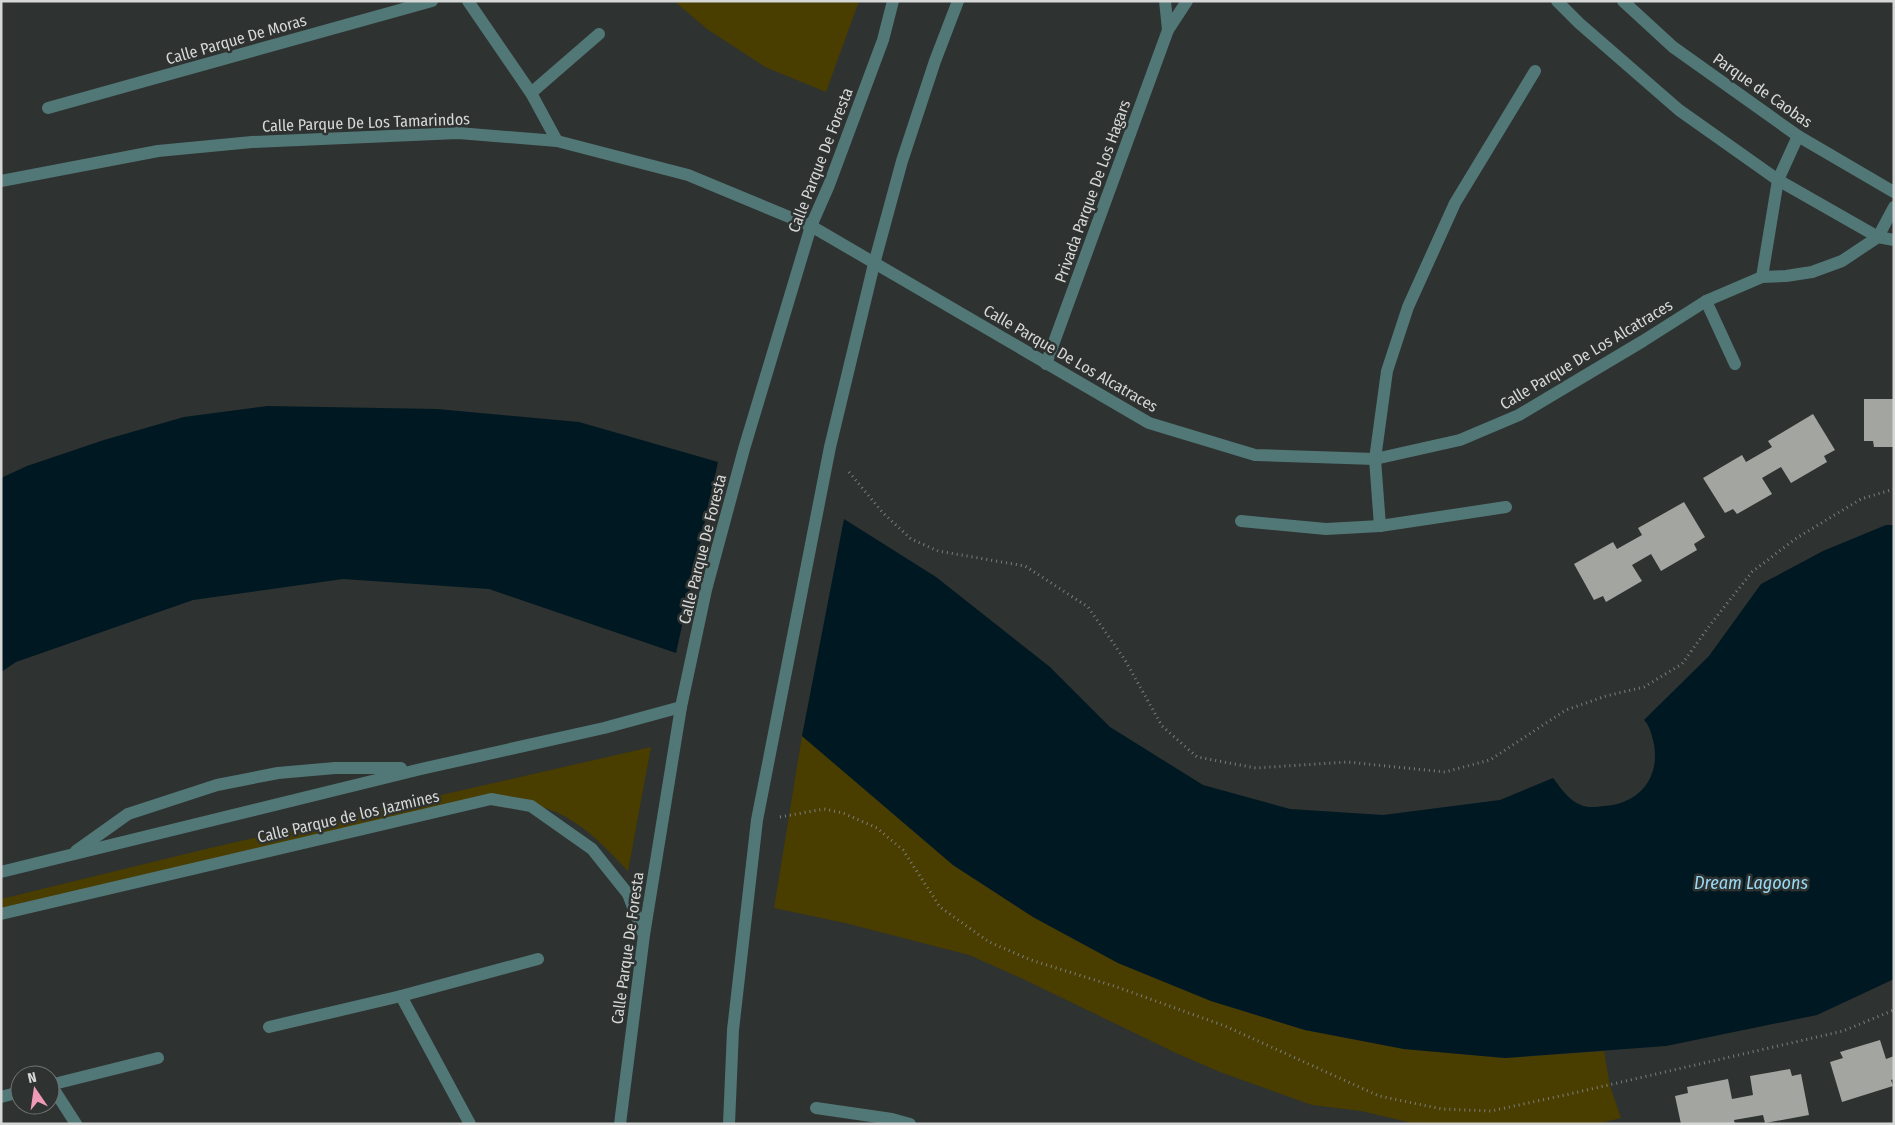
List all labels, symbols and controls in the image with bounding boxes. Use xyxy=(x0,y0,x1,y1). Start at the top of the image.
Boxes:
street label: Calle Parque De Moras xyxy=(164,10,309,69)
street label: Parque de Caobas xyxy=(1710,49,1816,132)
street label: Calle Parque De Foresta xyxy=(784,85,857,235)
street label: Privada Parque De Los Hagars xyxy=(1051,97,1134,285)
street label: Calle Parque De Los Tamarindos xyxy=(262,109,470,136)
street label: Calle Parque De Los Alcatraces xyxy=(1496,295,1676,414)
street label: Calle Parque De Los Alcatraces xyxy=(980,301,1161,416)
street label: Calle Parque De Foresta xyxy=(675,472,730,626)
street label: Calle Parque de los Jazmines xyxy=(255,786,441,847)
street label: Calle Parque De Foresta xyxy=(607,871,648,1025)
water label: Dream Lagoons xyxy=(1694,872,1808,894)
north arrow xyxy=(10,1065,60,1115)
text: N xyxy=(26,1069,38,1087)

